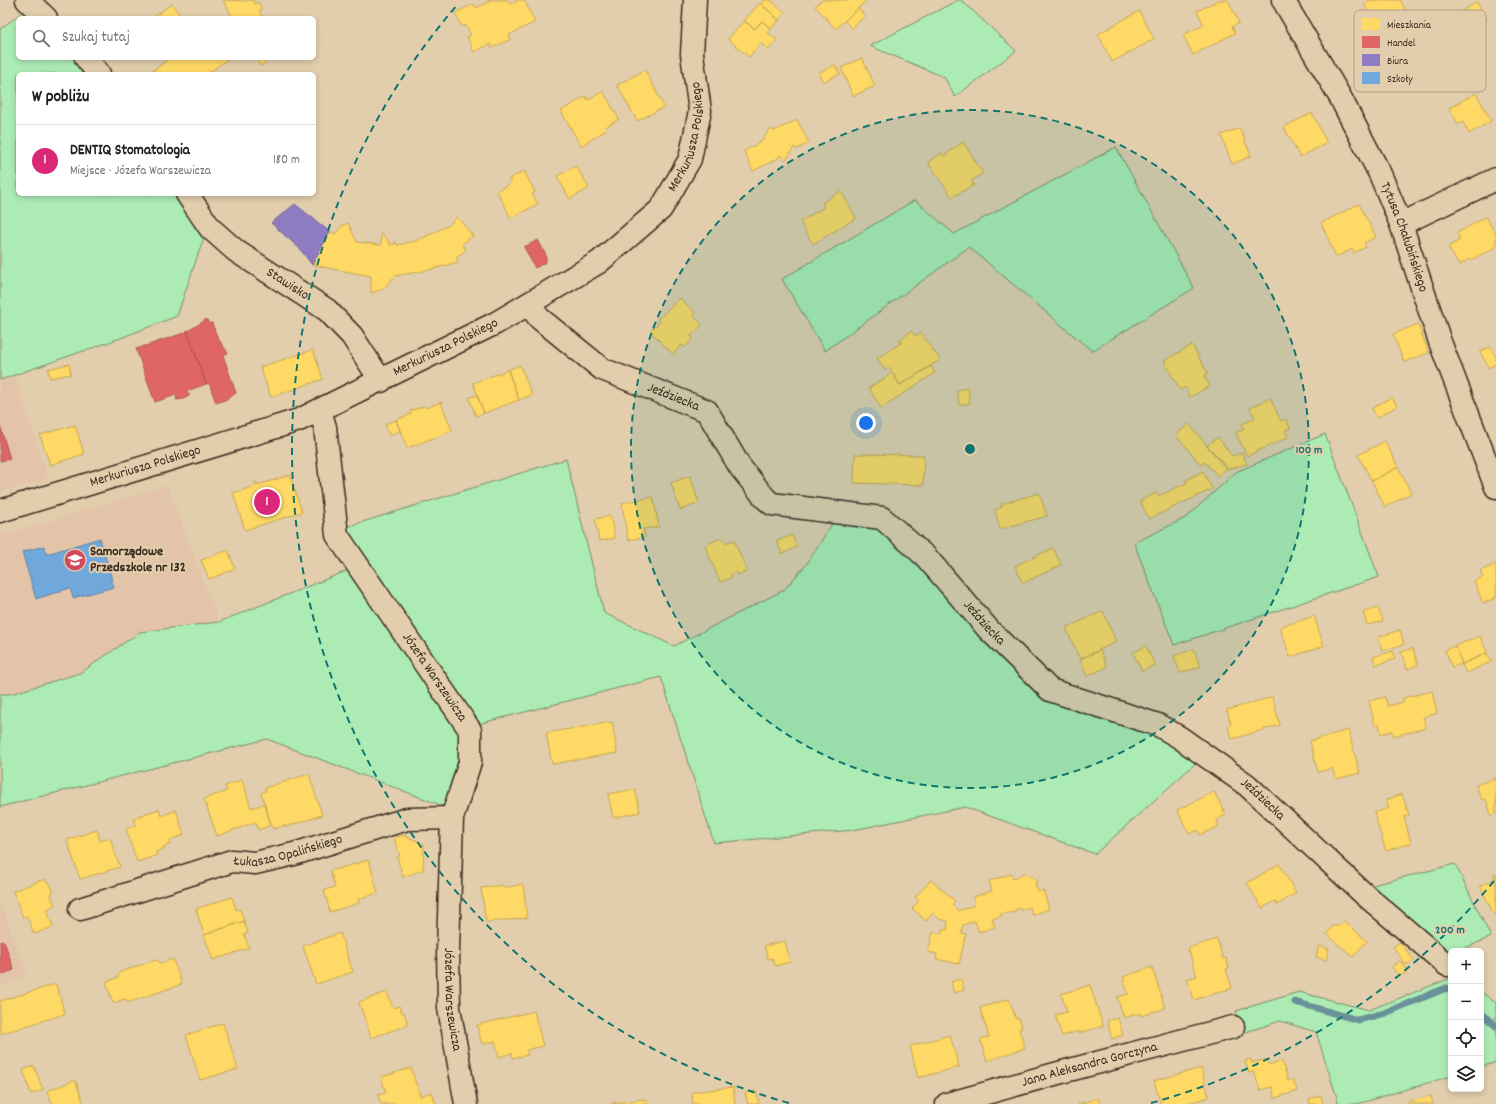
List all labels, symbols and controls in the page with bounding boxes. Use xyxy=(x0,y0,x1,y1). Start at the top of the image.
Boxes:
legend xyxy=(1354,10,1486,92)
search box xyxy=(16,16,316,60)
text: Mieszkania xyxy=(1387,18,1432,34)
icon: search xyxy=(30,27,52,49)
text: Szukaj tutaj xyxy=(62,27,130,49)
text: Handel xyxy=(1387,36,1416,52)
text: Biura xyxy=(1387,54,1409,70)
text: Szkoły xyxy=(1387,72,1413,88)
street label: Merkuriusza Polskiego xyxy=(663,81,710,196)
text: W pobliżu xyxy=(32,86,89,110)
text: DENTIQ Stomatologia xyxy=(70,140,190,162)
text: 1 xyxy=(44,151,46,170)
text: 180 m xyxy=(273,151,300,170)
text: Miejsce · Józefa Warszewicza xyxy=(70,162,211,181)
street label: Tytusa Chałubińskiego xyxy=(1375,179,1433,295)
street label: Stawisko xyxy=(262,263,313,306)
street label: Merkuriusza Polskiego xyxy=(390,313,502,382)
street label: Jeździecka xyxy=(644,378,703,417)
your location xyxy=(856,413,876,433)
street label: Merkuriusza Polskiego xyxy=(88,440,203,493)
centre of rings xyxy=(963,442,977,456)
text: 100 m xyxy=(1296,442,1322,459)
pin: 1 xyxy=(254,487,280,517)
place label: Samorządowe Przedszkole nr 132 xyxy=(90,542,186,578)
school or university icon: Samorządowe Przedszkole nr 132 xyxy=(62,547,88,573)
street label: Jeździecka xyxy=(958,596,1010,651)
street label: Józefa Warszewicza xyxy=(397,629,472,727)
street label: Jeździecka xyxy=(1236,773,1290,826)
street label: Łukasza Opalińskiego xyxy=(232,830,345,873)
text: 200 m xyxy=(1435,922,1465,939)
street label: Józefa Warszewicza xyxy=(438,948,467,1053)
map controls xyxy=(1448,948,1484,1092)
button: + xyxy=(1448,948,1484,984)
button: − xyxy=(1448,984,1484,1020)
button: locate xyxy=(1448,1020,1484,1056)
street label: Jana Aleksandra Gorczyna xyxy=(1020,1037,1160,1093)
button: layers xyxy=(1448,1056,1484,1092)

